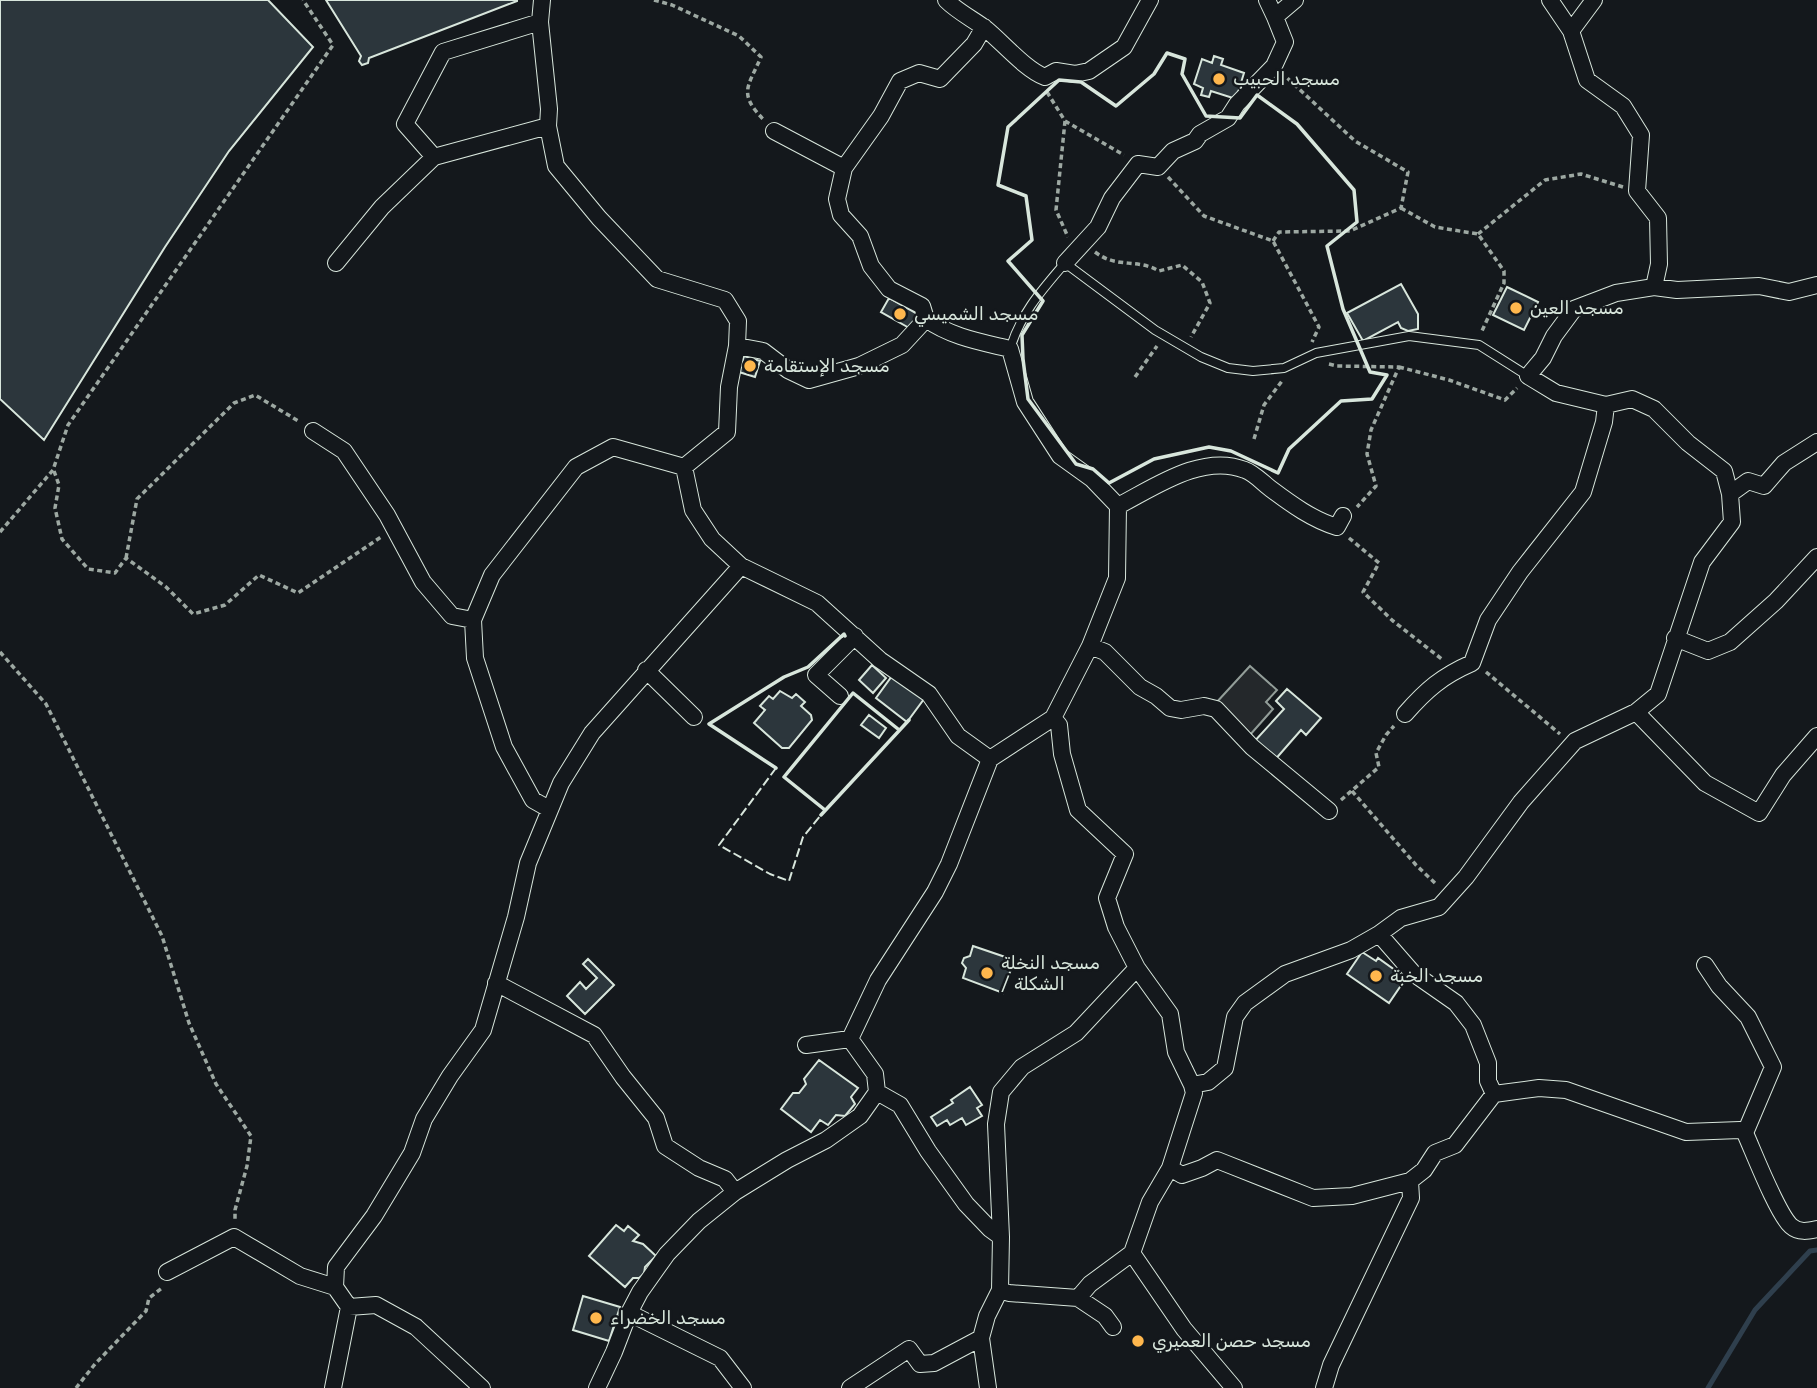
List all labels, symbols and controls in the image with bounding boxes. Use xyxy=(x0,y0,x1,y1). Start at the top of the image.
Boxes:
place label: مسجد الحبيب xyxy=(1233,68,1340,90)
marker: مسجد الحبيب xyxy=(1211,71,1227,87)
place label: مسجد العين xyxy=(1530,297,1624,319)
marker: مسجد العين xyxy=(1508,300,1524,316)
place label: مسجد الشميسي xyxy=(914,303,1038,327)
marker: مسجد الشميسي xyxy=(892,306,908,322)
place label: مسجد الإستقامة xyxy=(764,355,890,377)
marker: مسجد الإستقامة xyxy=(742,358,758,374)
place label: مسجد النخلة / الشكلة xyxy=(1001,952,1100,995)
marker: مسجد النخلة / الشكلة xyxy=(979,965,995,981)
place label: مسجد الخبة xyxy=(1390,965,1483,987)
marker: مسجد الخبة xyxy=(1368,968,1384,984)
place label: مسجد الخضراء xyxy=(610,1307,725,1329)
marker: مسجد الخضراء xyxy=(588,1310,604,1326)
place label: مسجد حصن العميري xyxy=(1152,1330,1311,1353)
marker: مسجد حصن العميري xyxy=(1130,1333,1146,1349)

